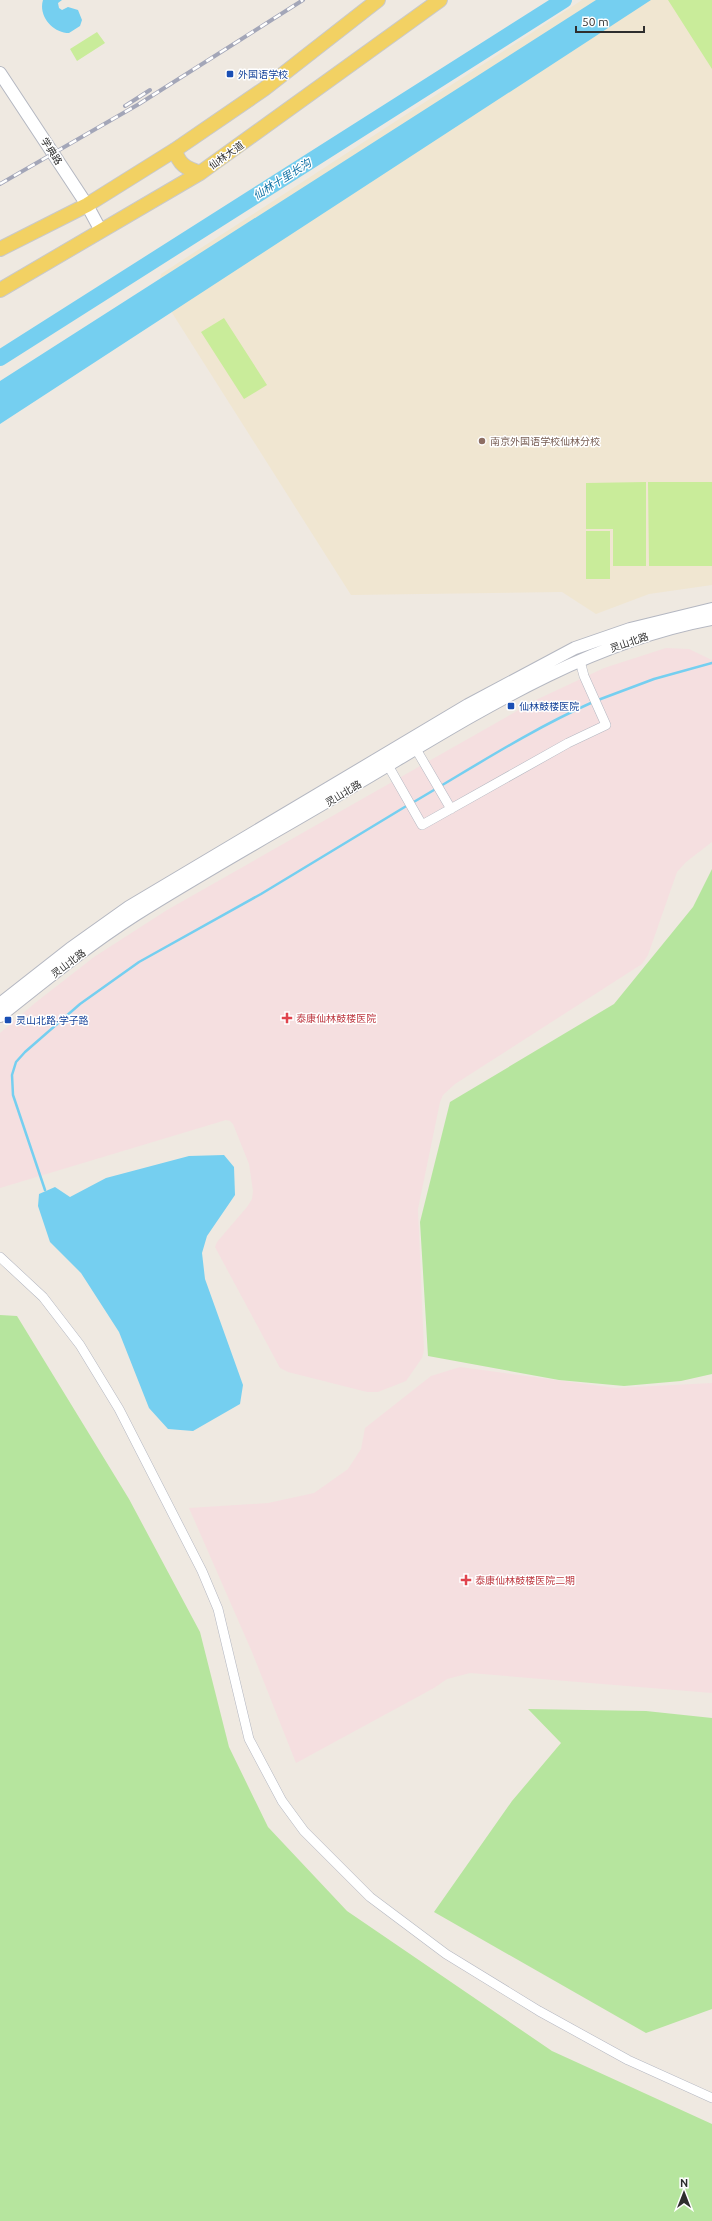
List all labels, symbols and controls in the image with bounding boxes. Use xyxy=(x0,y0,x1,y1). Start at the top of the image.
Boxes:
scale bar xyxy=(576,8,644,34)
text: 50 m xyxy=(582,15,609,28)
marker: 外国语学校 xyxy=(225,69,235,79)
place label: 外国语学校 xyxy=(238,69,288,80)
street label: 学典路 xyxy=(39,136,64,167)
street label: 仙林大道 xyxy=(207,139,246,171)
water label: 仙林十里长沟 xyxy=(251,156,314,202)
marker: 南京外国语学校仙林分校 xyxy=(477,436,487,446)
place label: 南京外国语学校仙林分校 xyxy=(490,436,600,447)
street label: 灵山北路 xyxy=(608,631,650,654)
marker: 仙林鼓楼医院 xyxy=(506,701,516,711)
place label: 仙林鼓楼医院 xyxy=(519,701,579,712)
street label: 灵山北路 xyxy=(323,778,363,808)
street label: 灵山北路 xyxy=(49,947,88,980)
marker: 泰康仙林鼓楼医院 xyxy=(281,1012,293,1024)
place label: 泰康仙林鼓楼医院 xyxy=(296,1013,376,1024)
marker: 灵山北路·学子路 xyxy=(3,1015,13,1025)
place label: 灵山北路·学子路 xyxy=(16,1015,88,1026)
marker: 泰康仙林鼓楼医院二期 xyxy=(460,1574,472,1586)
place label: 泰康仙林鼓楼医院二期 xyxy=(475,1575,575,1586)
north arrow xyxy=(664,2173,704,2213)
text: N xyxy=(680,2177,688,2189)

